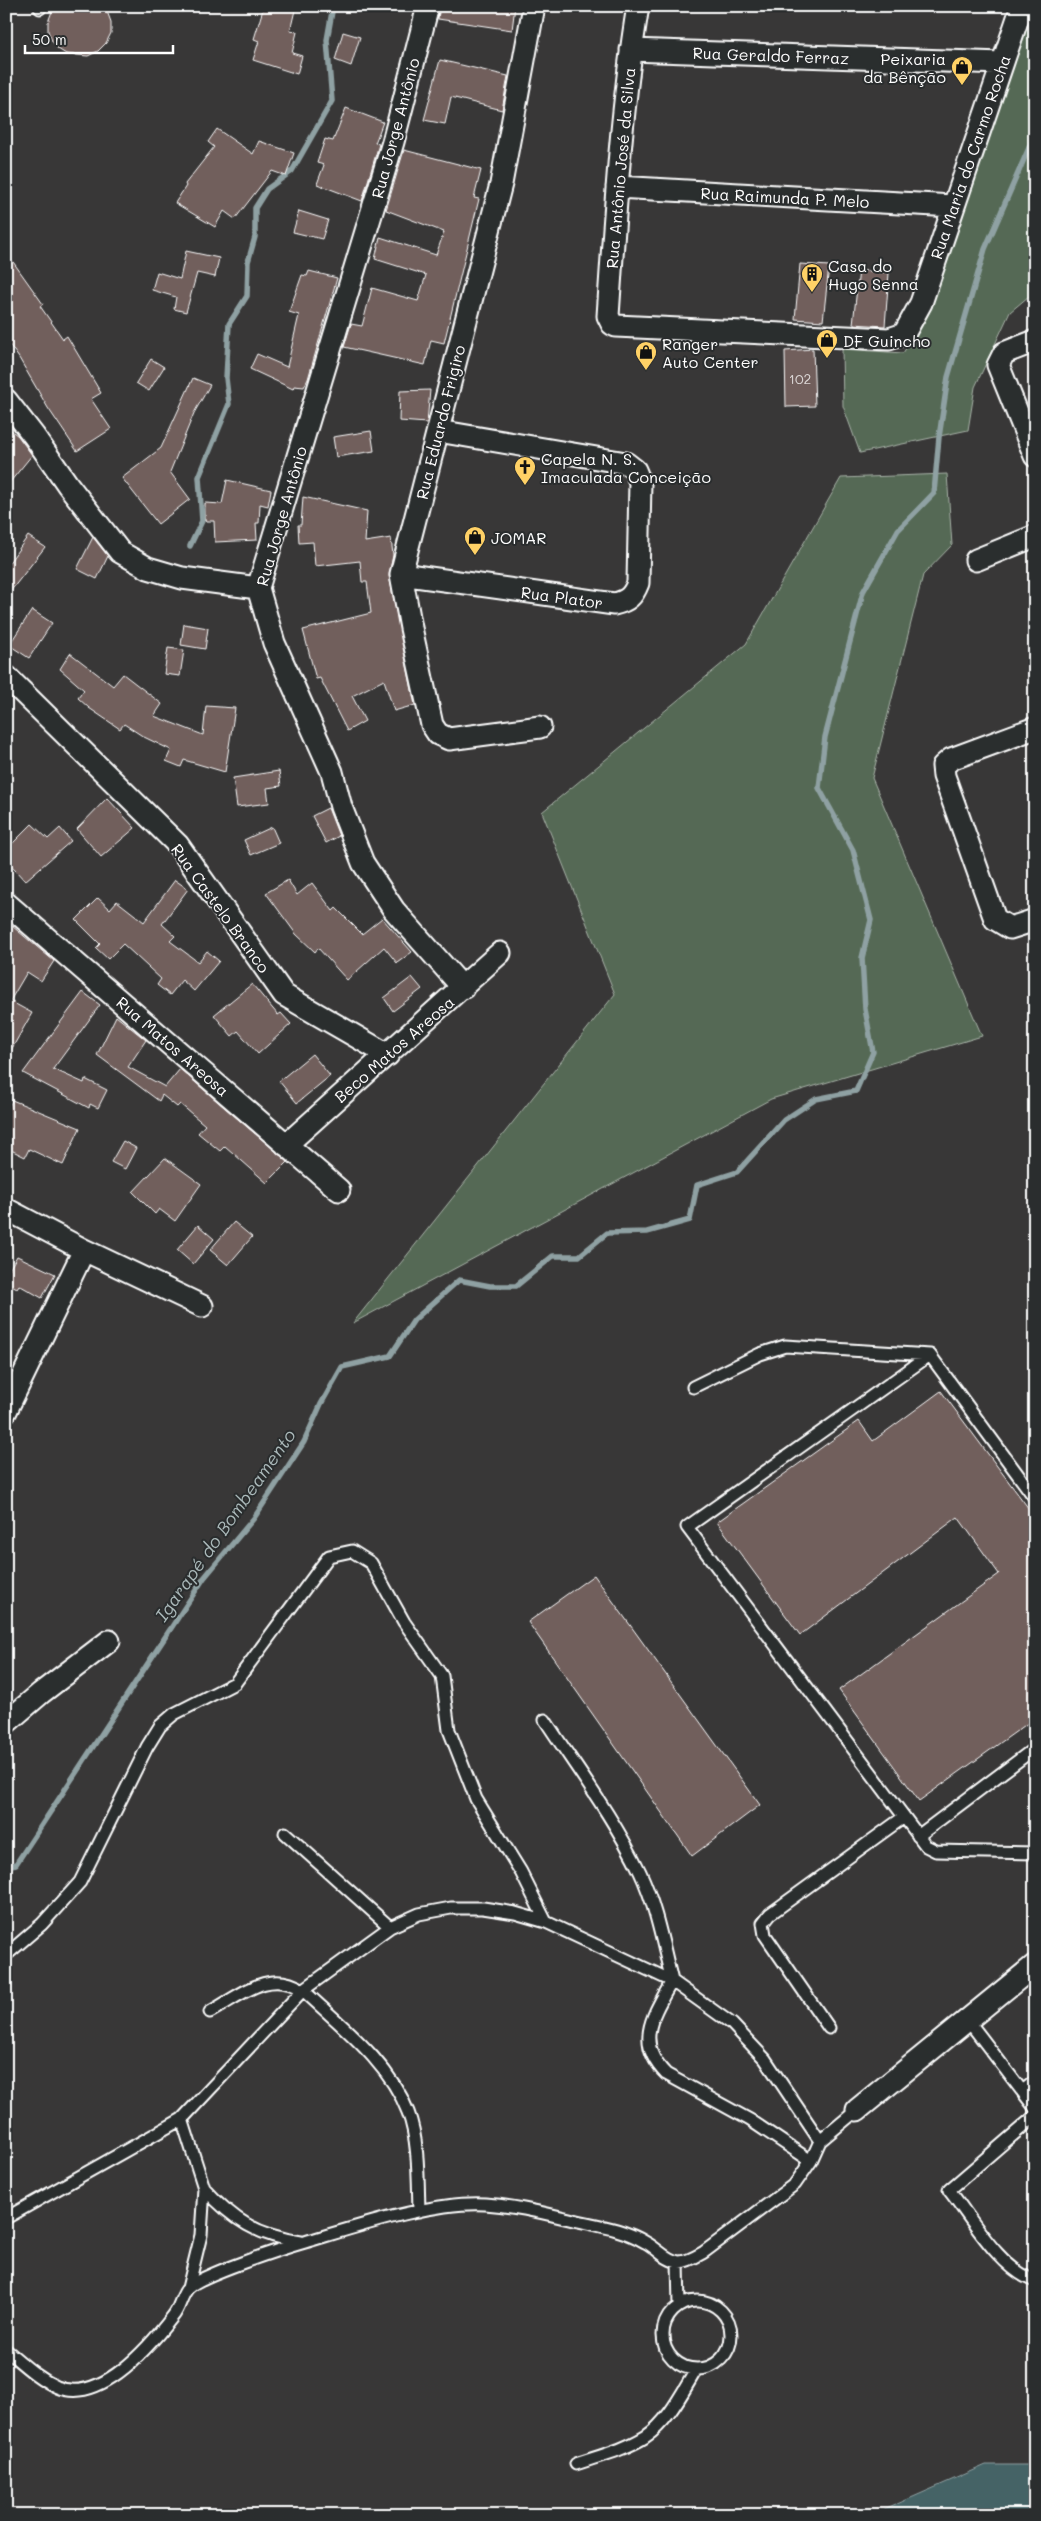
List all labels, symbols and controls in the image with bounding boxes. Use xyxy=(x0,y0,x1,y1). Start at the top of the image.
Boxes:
scale bar xyxy=(25,22,172,54)
text: 50 m xyxy=(32,29,67,49)
street label: Rua Geraldo Ferraz xyxy=(692,42,850,68)
place label: Peixaria da Bênção xyxy=(863,48,946,87)
street label: Rua Maria do Carmo Rocha xyxy=(925,52,1015,262)
shop icon: Peixaria da Bênção xyxy=(950,55,974,86)
street label: Rua Jorge Antônio xyxy=(366,56,424,200)
street label: Rua Antônio José da Silva xyxy=(601,67,639,269)
street label: Rua Raimunda P. Melo xyxy=(700,182,870,212)
place label: Casa do Hugo Senna xyxy=(828,255,919,294)
building icon: Casa do Hugo Senna xyxy=(800,262,824,293)
shop icon: DF Guincho xyxy=(815,328,839,359)
place label: DF Guincho xyxy=(843,330,930,351)
place label: Ranger Auto Center xyxy=(662,333,759,372)
shop icon: Ranger Auto Center xyxy=(634,340,658,371)
street label: Rua Eduardo Frigiro xyxy=(411,343,469,501)
house number: 102 xyxy=(789,369,811,388)
street label: Rua Jorge Antônio xyxy=(251,444,311,588)
place label: Capela N. S. Imaculada Conceição xyxy=(541,448,711,487)
church icon: Capela N. S. Imaculada Conceição xyxy=(513,455,537,486)
shop icon: JOMAR xyxy=(463,525,487,556)
place label: JOMAR xyxy=(491,527,547,548)
street label: Rua Plator xyxy=(520,581,604,613)
street label: Rua Castelo Branco xyxy=(167,839,275,977)
street label: Rua Matos Areosa xyxy=(112,991,234,1101)
street label: Beco Matos Areosa xyxy=(330,991,458,1107)
water label: Igarapé do Bombeamento xyxy=(149,1424,301,1626)

